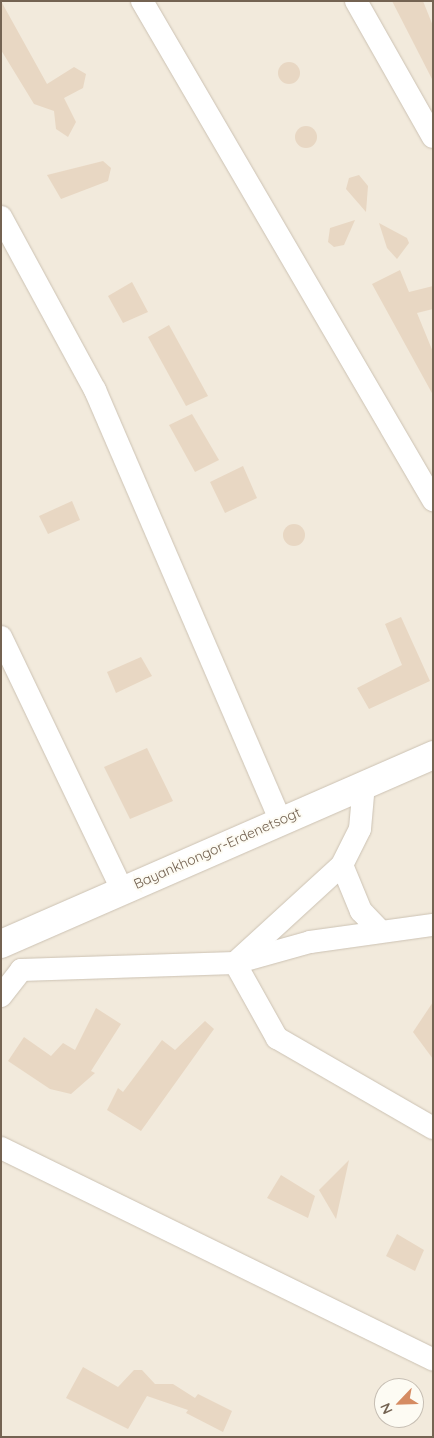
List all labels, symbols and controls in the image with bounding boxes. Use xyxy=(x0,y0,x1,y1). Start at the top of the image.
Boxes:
street label: Bayankhongor-Erdenetsogt xyxy=(131,804,303,892)
north arrow xyxy=(374,1378,424,1428)
text: N xyxy=(376,1400,397,1417)

